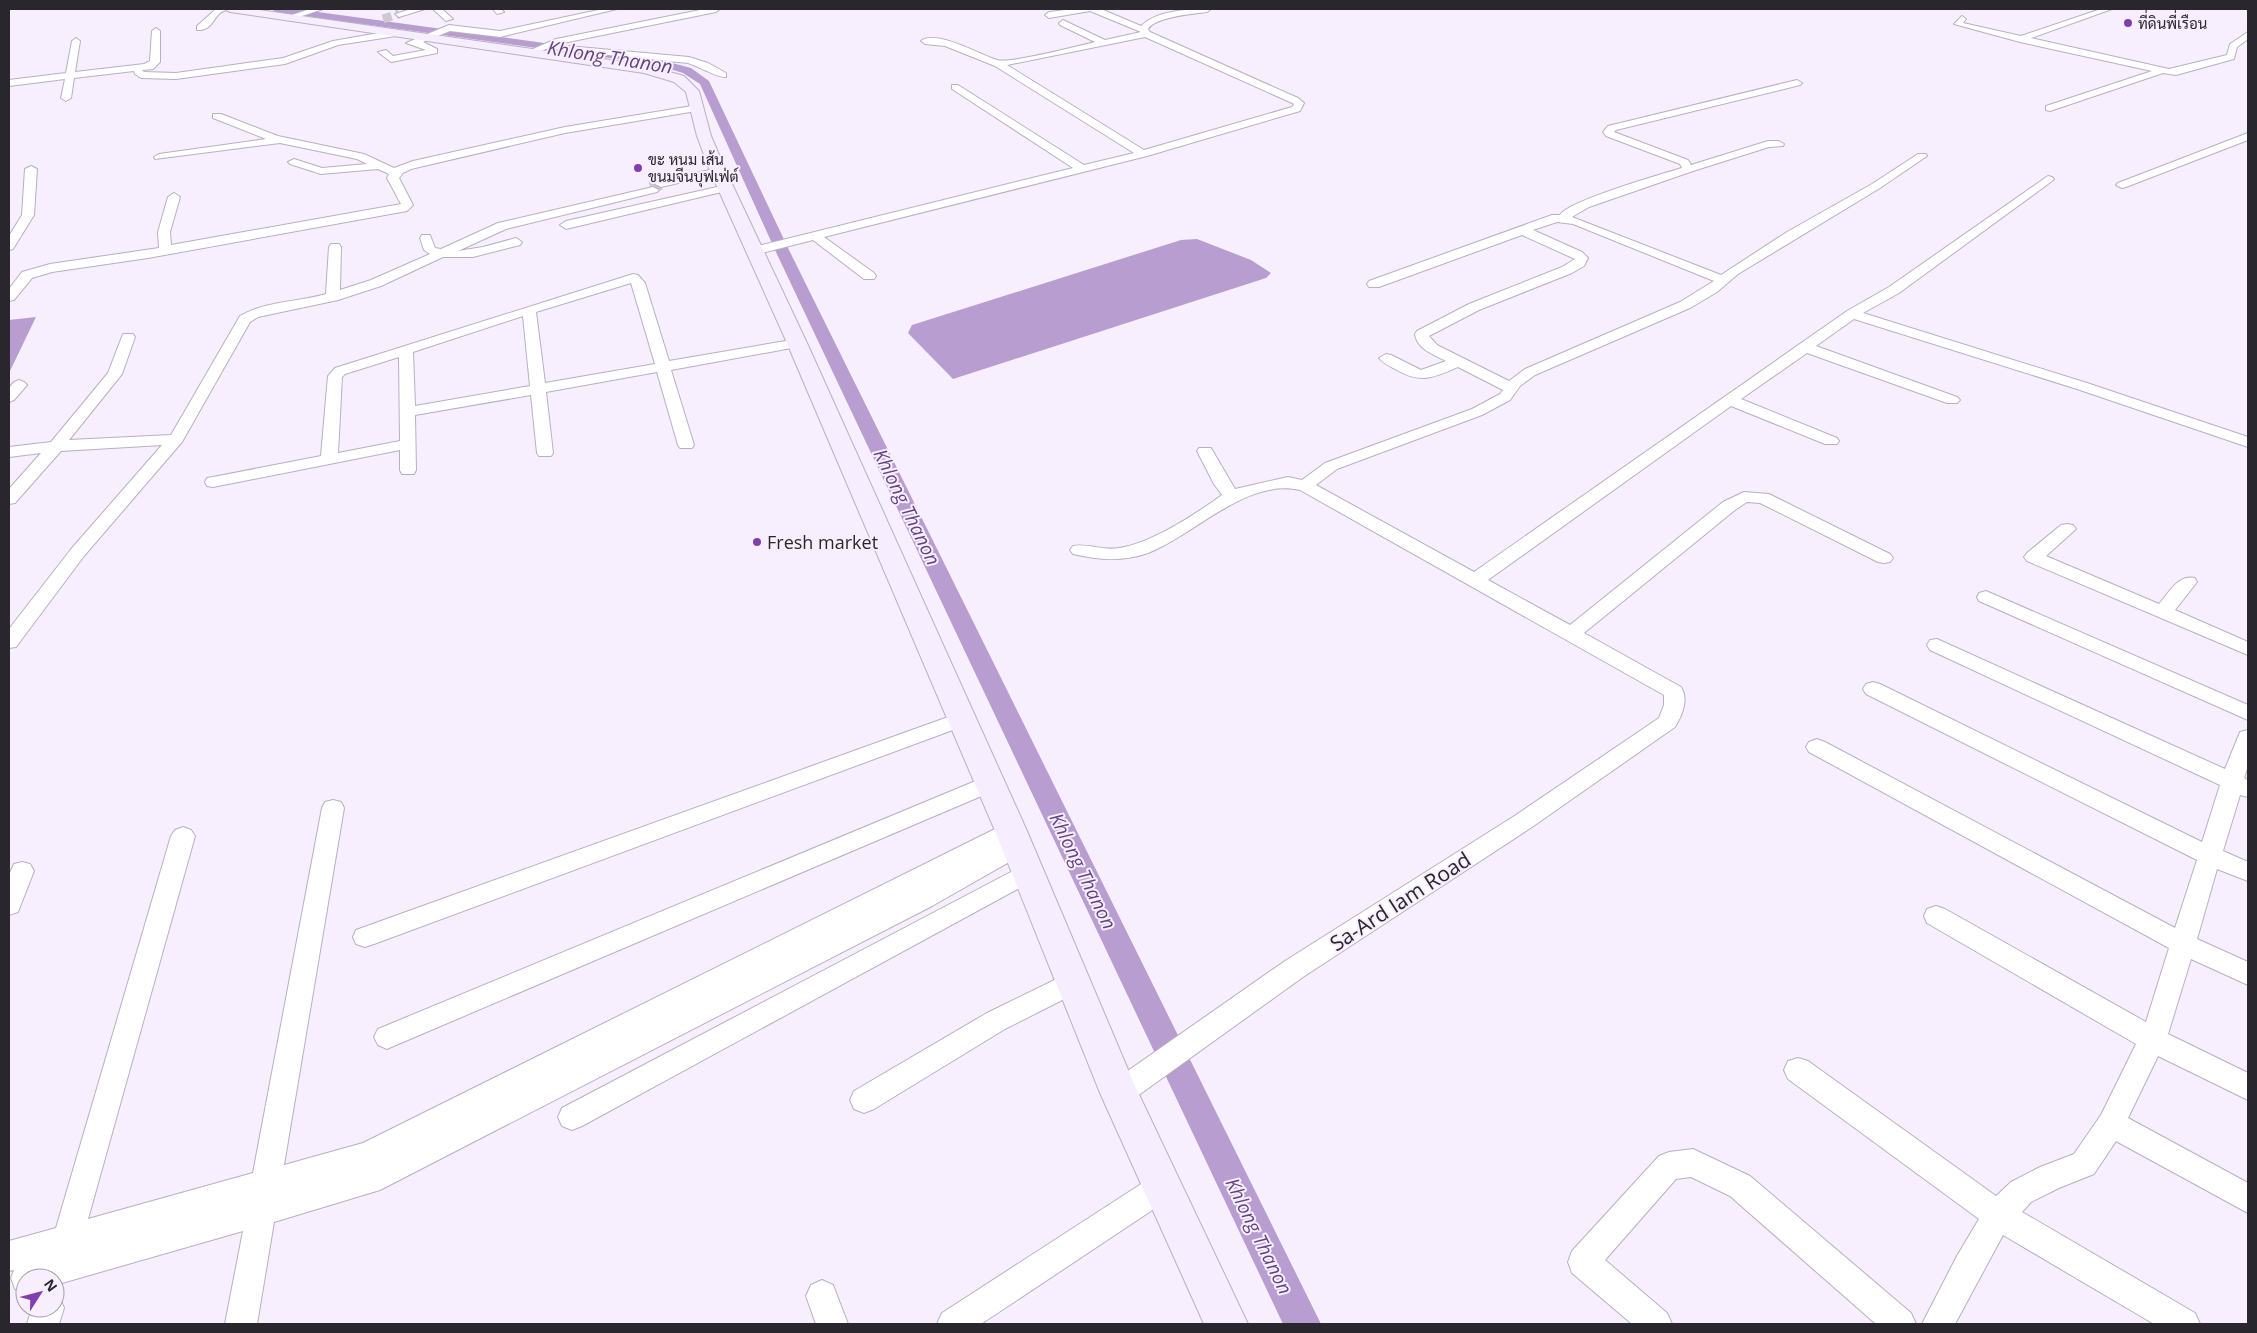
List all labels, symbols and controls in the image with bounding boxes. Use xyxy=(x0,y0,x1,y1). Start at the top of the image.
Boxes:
place label: ที่ดินพี่เรือน xyxy=(2138,9,2207,33)
marker: ที่ดินพี่เรือน xyxy=(2122,17,2134,29)
water label: Khlong Thanon xyxy=(545,34,675,80)
place label: ขะ หนม เส้น ขนมจีนบุฟเฟ่ต์ xyxy=(648,149,739,188)
marker: ขะ หนม เส้น ขนมจีนบุฟเฟ่ต์ xyxy=(632,162,644,174)
water label: Khlong Thanon xyxy=(868,444,946,570)
place label: Fresh market xyxy=(767,530,878,554)
marker: Fresh market xyxy=(751,536,763,548)
water label: Khlong Thanon xyxy=(1044,808,1122,934)
street label: Sa-Ard Iam Road xyxy=(1324,845,1476,957)
water label: Khlong Thanon xyxy=(1220,1173,1298,1299)
north arrow xyxy=(15,1268,65,1318)
text: N xyxy=(40,1275,62,1295)

